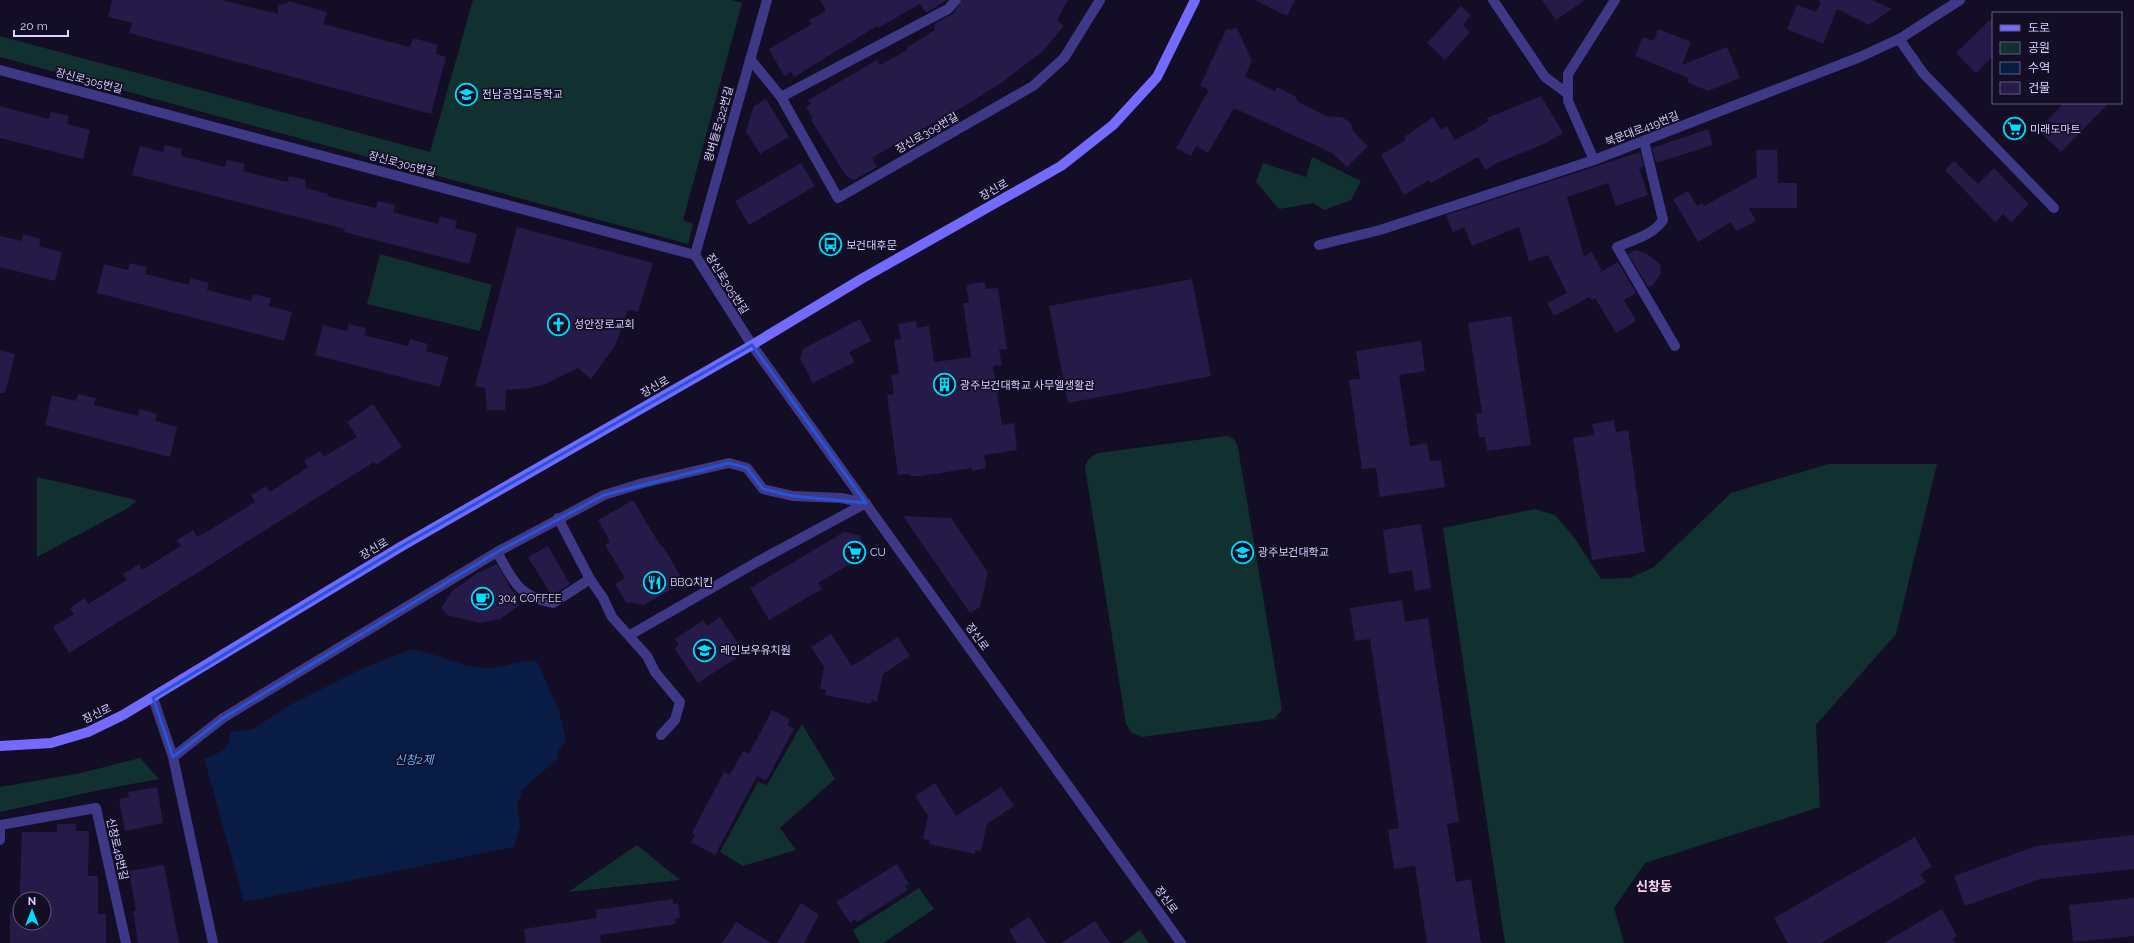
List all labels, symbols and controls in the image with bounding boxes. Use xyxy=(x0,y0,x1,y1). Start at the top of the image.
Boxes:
scale bar xyxy=(14,12,68,38)
legend xyxy=(1992,12,2122,104)
text: 20 m xyxy=(20,19,48,33)
text: 도로 xyxy=(2028,21,2050,35)
text: 공원 xyxy=(2028,41,2050,55)
text: 수역 xyxy=(2028,61,2050,75)
street label: 장신로305번길 xyxy=(54,66,124,96)
school or university icon: 전남공업고등학교 xyxy=(453,81,479,107)
text: 건물 xyxy=(2028,81,2050,95)
street label: 왕버들로322번길 xyxy=(702,85,736,163)
place label: 전남공업고등학교 xyxy=(482,88,563,101)
street label: 북문대로419번길 xyxy=(1603,109,1681,149)
street label: 장신로309번길 xyxy=(894,110,960,156)
supermarket icon: 미래도마트 xyxy=(2002,116,2028,142)
place label: 미래도마트 xyxy=(2030,123,2081,136)
street label: 장신로305번길 xyxy=(367,149,437,179)
street label: 장신로 xyxy=(978,177,1010,203)
bus stop icon: 보건대후문 xyxy=(818,232,844,258)
place label: 보건대후문 xyxy=(846,239,897,252)
street label: 장신로305번길 xyxy=(703,251,751,317)
church icon: 성안장로교회 xyxy=(545,311,571,337)
place label: 성안장로교회 xyxy=(574,318,635,331)
building icon: 광주보건대학교 사무엘생활관 xyxy=(931,372,957,398)
street label: 장신로 xyxy=(639,374,671,400)
place label: 광주보건대학교 사무엘생활관 xyxy=(960,379,1094,392)
street label: 장신로 xyxy=(358,536,390,562)
supermarket icon: CU xyxy=(842,539,868,565)
school or university icon: 광주보건대학교 xyxy=(1230,539,1256,565)
place label: CU xyxy=(870,546,886,559)
place label: 광주보건대학교 xyxy=(1258,546,1329,559)
restaurant icon: BBQ치킨 xyxy=(641,569,667,595)
place label: BBQ치킨 xyxy=(670,576,713,589)
cafe icon: 304 COFFEE xyxy=(469,585,495,611)
place label: 304 COFFEE xyxy=(498,592,562,605)
street label: 장신로 xyxy=(963,621,991,653)
school or university icon: 레인보우유치원 xyxy=(692,637,718,663)
place label: 레인보우유치원 xyxy=(720,644,791,657)
street label: 장신로 xyxy=(80,702,114,726)
water label: 신창2제 xyxy=(394,753,436,767)
street label: 신창로48번길 xyxy=(104,817,130,881)
district label: 신창동 xyxy=(1636,879,1672,894)
street label: 장신로 xyxy=(1152,884,1180,916)
north arrow xyxy=(12,891,52,931)
text: N xyxy=(28,895,36,908)

